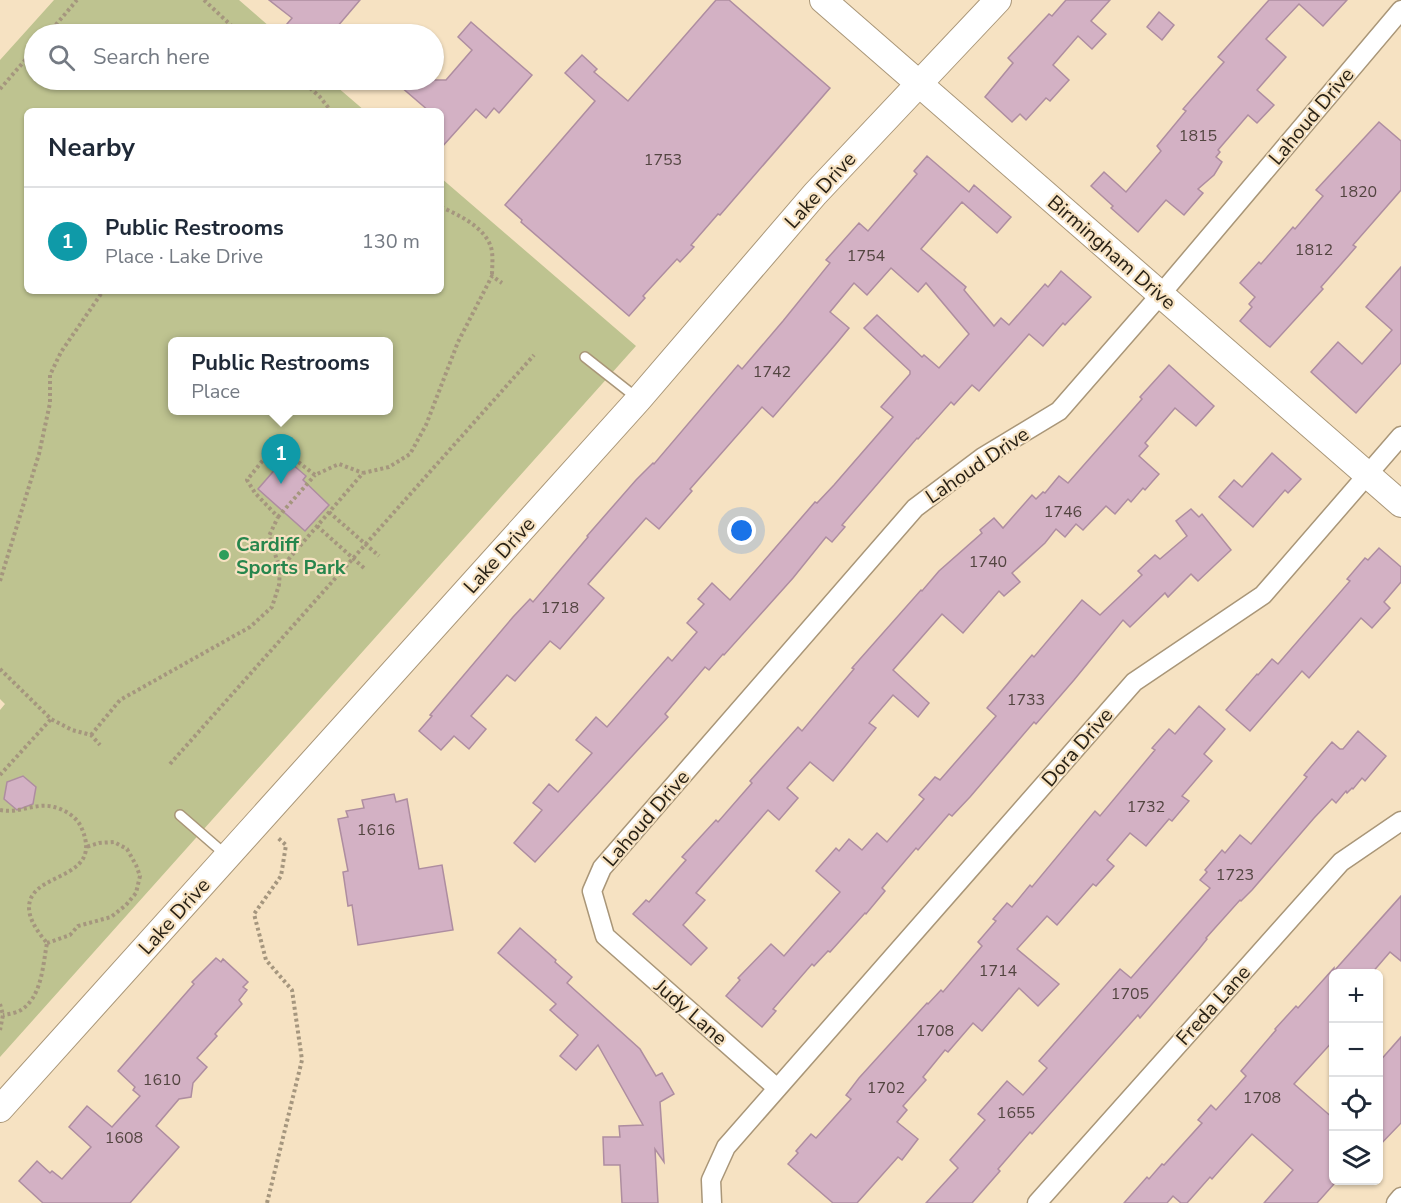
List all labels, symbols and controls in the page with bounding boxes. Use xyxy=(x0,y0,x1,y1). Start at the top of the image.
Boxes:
search box xyxy=(24,24,444,90)
icon: search xyxy=(45,41,78,74)
text: Search here xyxy=(93,42,210,72)
street label: Lahoud Drive xyxy=(1263,62,1360,171)
house number: 1815 xyxy=(1179,125,1217,147)
text: Nearby xyxy=(48,130,135,165)
street label: Lake Drive xyxy=(779,146,862,234)
house number: 1753 xyxy=(644,149,682,171)
house number: 1820 xyxy=(1339,181,1377,203)
street label: Birmingham Drive xyxy=(1042,189,1182,316)
text: Public Restrooms xyxy=(105,213,284,243)
text: 1 xyxy=(62,228,74,255)
text: 130 m xyxy=(362,228,420,255)
house number: 1812 xyxy=(1295,239,1333,261)
text: Place · Lake Drive xyxy=(105,243,263,270)
house number: 1754 xyxy=(847,245,886,267)
popup xyxy=(168,337,393,415)
text: Public Restrooms xyxy=(191,348,370,378)
house number: 1742 xyxy=(753,361,791,383)
text: Place xyxy=(191,378,240,405)
street label: Lahoud Drive xyxy=(920,421,1034,510)
pin: 1 xyxy=(262,434,300,484)
house number: 1746 xyxy=(1044,501,1082,523)
street label: Lake Drive xyxy=(458,511,541,599)
your location xyxy=(727,516,756,545)
place label: Cardiff Sports Park xyxy=(236,531,347,581)
marker: Cardiff Sports Park xyxy=(217,548,231,562)
house number: 1740 xyxy=(969,551,1007,573)
house number: 1718 xyxy=(541,597,579,619)
house number: 1733 xyxy=(1007,689,1045,711)
street label: Dora Drive xyxy=(1036,702,1119,792)
street label: Lahoud Drive xyxy=(597,764,696,872)
house number: 1732 xyxy=(1127,796,1165,818)
house number: 1616 xyxy=(357,819,395,841)
house number: 1723 xyxy=(1216,864,1254,886)
street label: Lake Drive xyxy=(133,872,216,960)
street label: Freda Lane xyxy=(1170,959,1257,1051)
house number: 1714 xyxy=(979,960,1018,982)
map controls xyxy=(1329,969,1383,1185)
button: + xyxy=(1329,969,1383,1023)
street label: Judy Lane xyxy=(648,973,733,1052)
house number: 1705 xyxy=(1111,983,1149,1005)
house number: 1708 xyxy=(916,1020,954,1042)
button: − xyxy=(1329,1023,1383,1077)
house number: 1610 xyxy=(143,1069,181,1091)
house number: 1702 xyxy=(867,1077,905,1099)
button: locate xyxy=(1329,1077,1383,1131)
house number: 1708 xyxy=(1243,1087,1281,1109)
house number: 1655 xyxy=(997,1102,1035,1124)
house number: 1608 xyxy=(105,1127,143,1149)
button: layers xyxy=(1329,1131,1383,1185)

